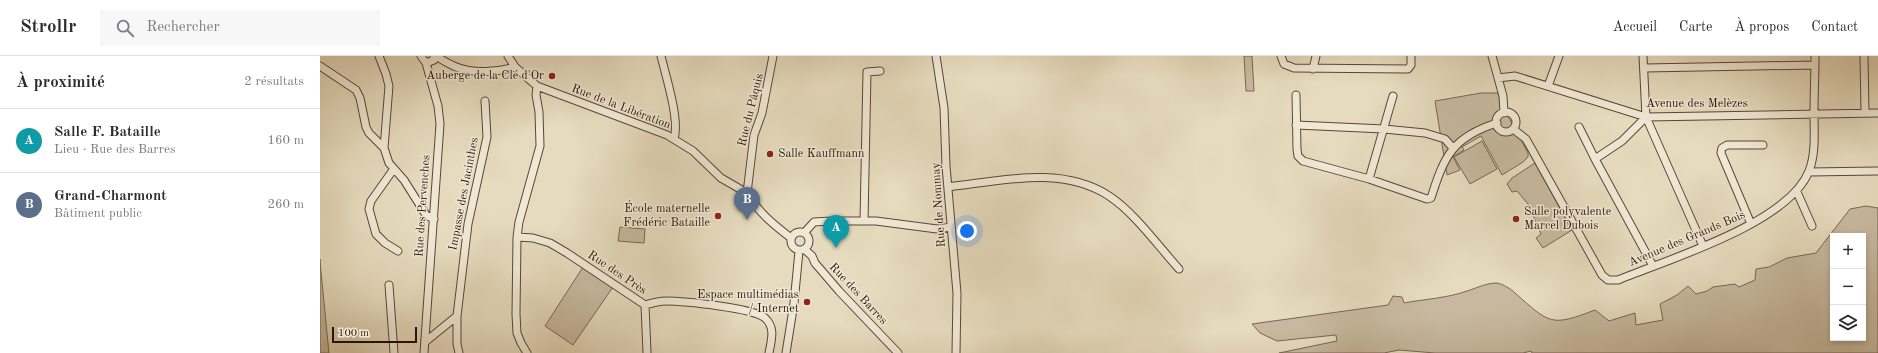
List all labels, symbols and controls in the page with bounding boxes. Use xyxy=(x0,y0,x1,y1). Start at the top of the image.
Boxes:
search box xyxy=(100,10,380,46)
icon: search xyxy=(114,17,136,39)
text: Strollr xyxy=(20,18,76,37)
text: Rechercher xyxy=(146,20,220,35)
text: Accueil xyxy=(1613,20,1657,34)
text: Carte xyxy=(1679,20,1712,34)
text: À propos xyxy=(1734,20,1789,34)
text: Contact xyxy=(1811,20,1858,34)
place label: Auberge de la Clé d'Or xyxy=(426,70,544,82)
marker: Auberge de la Clé d'Or xyxy=(547,71,557,81)
street label: Rue du Pâquis xyxy=(736,72,766,148)
text: À proximité xyxy=(16,74,105,91)
text: 2 résultats xyxy=(244,75,304,88)
street label: Rue de la Libération xyxy=(570,83,673,132)
street label: Avenue des Melèzes xyxy=(1646,98,1748,110)
text: Salle F. Bataille xyxy=(54,125,161,140)
text: A xyxy=(24,134,34,147)
text: 160 m xyxy=(267,134,304,147)
street label: Impasse des Jacinthes xyxy=(447,136,481,252)
text: Lieu · Rue des Barres xyxy=(54,143,176,156)
place label: Salle Kauffmann xyxy=(778,148,865,160)
marker: Salle Kauffmann xyxy=(765,149,775,159)
street label: Rue des Pervenches xyxy=(413,154,433,258)
street label: Rue de Nommay xyxy=(930,161,948,248)
pin: B xyxy=(734,187,760,220)
text: Grand-Charmont xyxy=(54,189,167,204)
text: B xyxy=(24,198,34,211)
text: 260 m xyxy=(267,198,304,211)
place label: École maternelle Frédéric Bataille xyxy=(623,200,710,229)
place label: Salle polyvalente Marcel Dubois xyxy=(1524,206,1612,232)
text: Bâtiment public xyxy=(54,207,142,220)
street label: Avenue des Grands Bois xyxy=(1627,209,1747,269)
marker: École maternelle Frédéric Bataille xyxy=(713,211,723,221)
marker: Salle polyvalente Marcel Dubois xyxy=(1511,214,1521,224)
pin: A xyxy=(823,215,849,248)
your location xyxy=(957,221,977,241)
map controls xyxy=(1830,233,1866,341)
button: + xyxy=(1830,233,1866,269)
street label: Rue des Près xyxy=(585,249,649,297)
street label: Rue des Barres xyxy=(827,261,889,327)
button: − xyxy=(1830,269,1866,305)
place label: Espace multimédias / Internet xyxy=(697,289,799,315)
marker: Espace multimédias / Internet xyxy=(802,297,812,307)
button: layers xyxy=(1830,305,1866,341)
scale bar xyxy=(332,325,417,344)
text: 100 m xyxy=(338,328,369,339)

